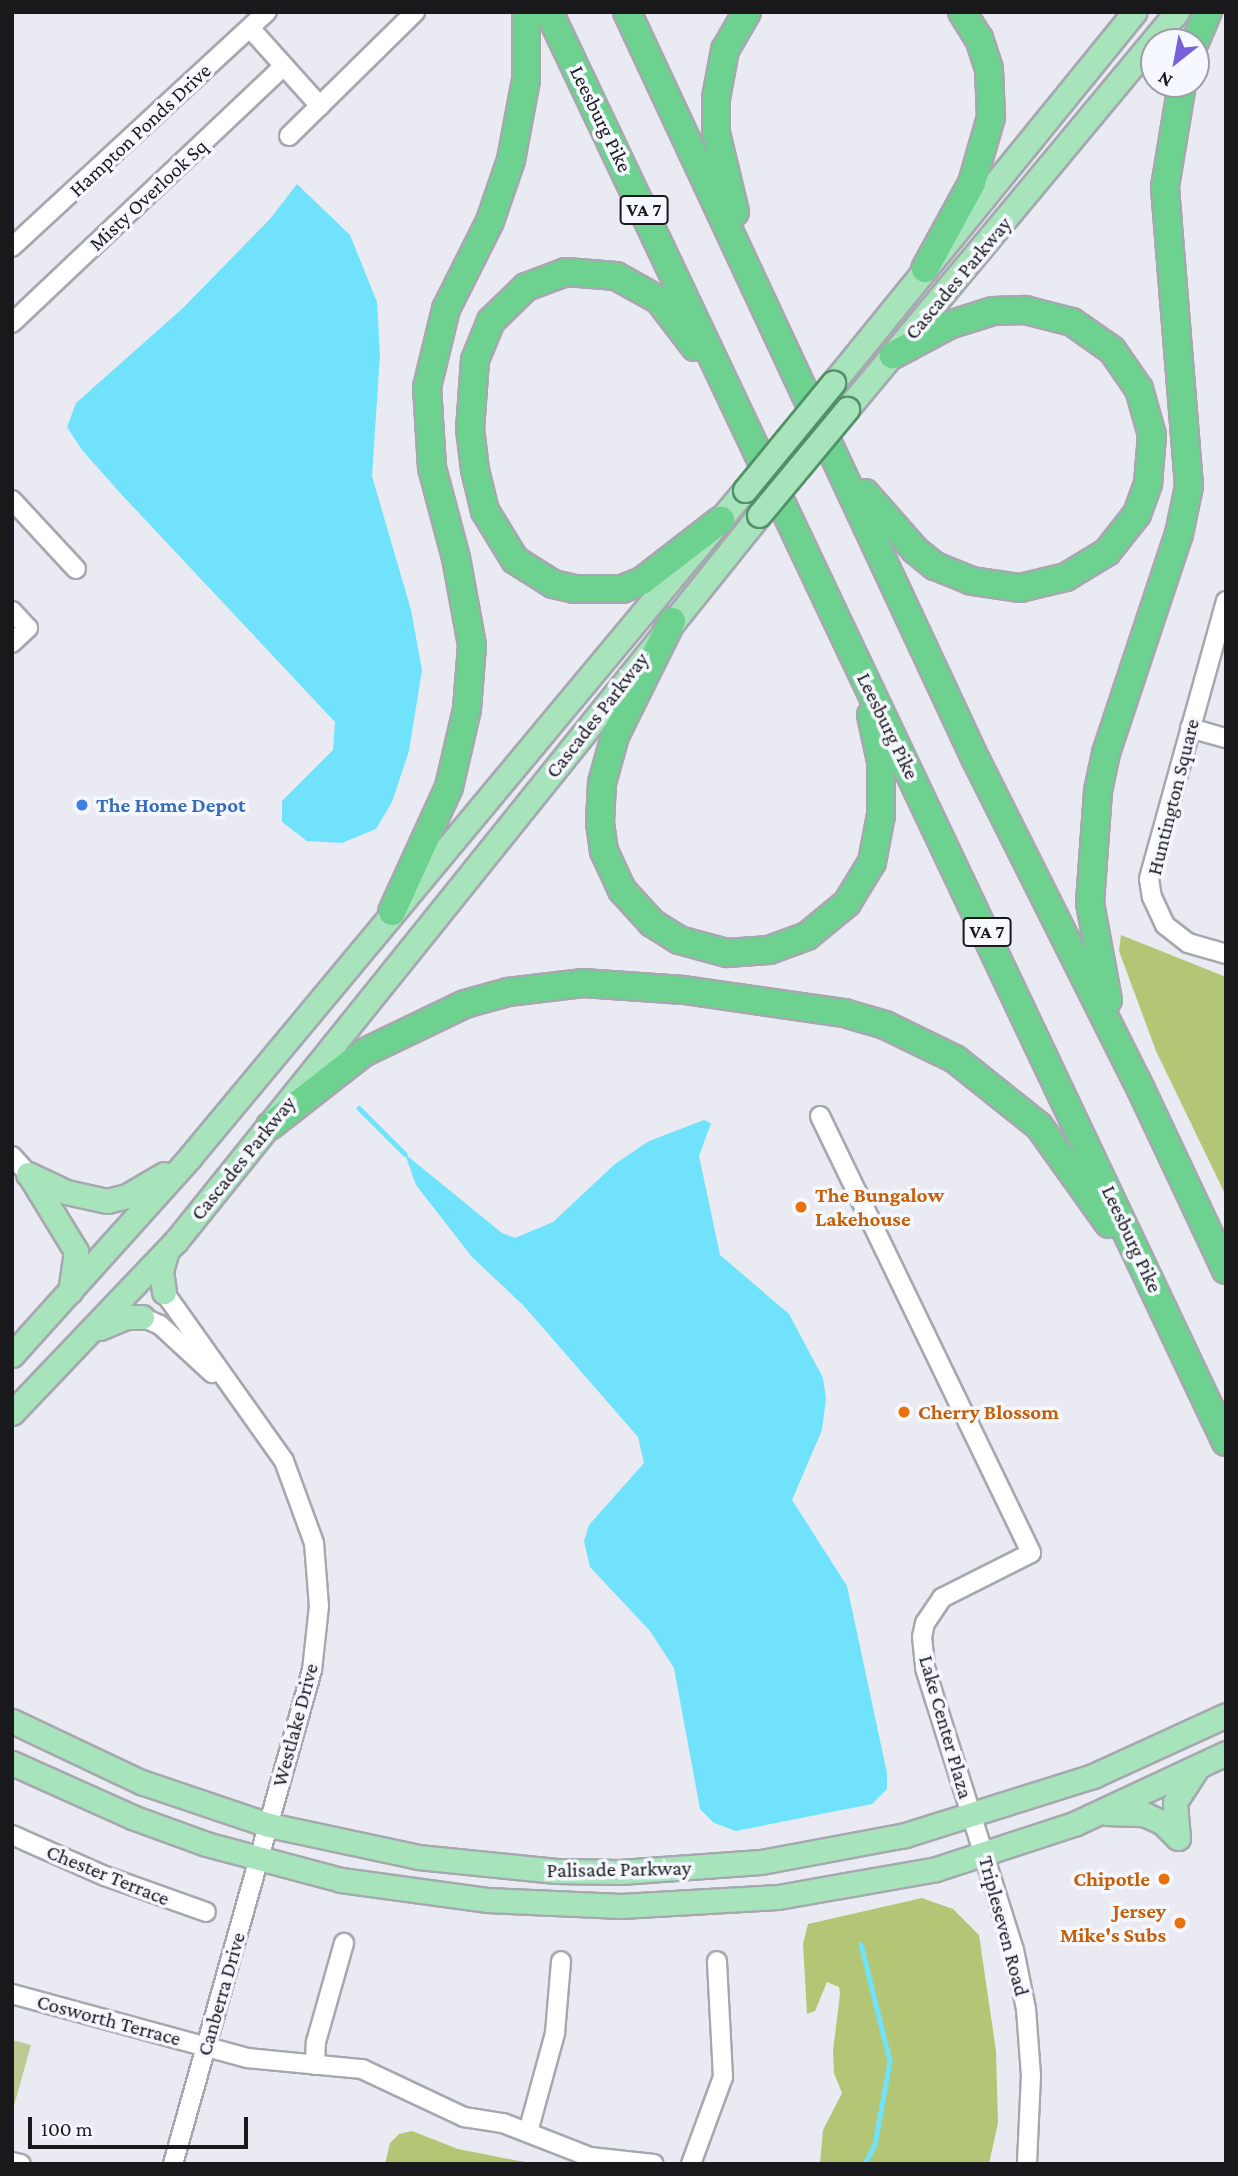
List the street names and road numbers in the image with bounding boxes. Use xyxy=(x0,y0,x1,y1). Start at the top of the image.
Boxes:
street label: Hampton Ponds Drive xyxy=(64,58,216,202)
street label: Leesburg Pike xyxy=(564,62,638,176)
street label: Misty Overlook Sq xyxy=(84,134,212,256)
road number: VA 7 xyxy=(620,194,668,226)
street label: Cascades Parkway xyxy=(899,211,1017,345)
street label: Cascades Parkway xyxy=(540,647,654,783)
street label: Leesburg Pike xyxy=(851,669,925,783)
street label: Huntington Square xyxy=(1141,716,1205,878)
road number: VA 7 xyxy=(962,916,1012,948)
street label: Cascades Parkway xyxy=(185,1091,301,1225)
street label: Leesburg Pike xyxy=(1096,1181,1168,1297)
street label: Lake Center Plaza xyxy=(914,1652,978,1802)
street label: Westlake Drive xyxy=(266,1661,324,1789)
street label: Chester Terrace xyxy=(43,1839,173,1911)
street label: Tripleseven Road xyxy=(973,1853,1035,1999)
street label: Palisade Parkway xyxy=(546,1855,692,1883)
street label: Canberra Drive xyxy=(191,1929,251,2059)
street label: Cosworth Terrace xyxy=(34,1989,184,2051)

